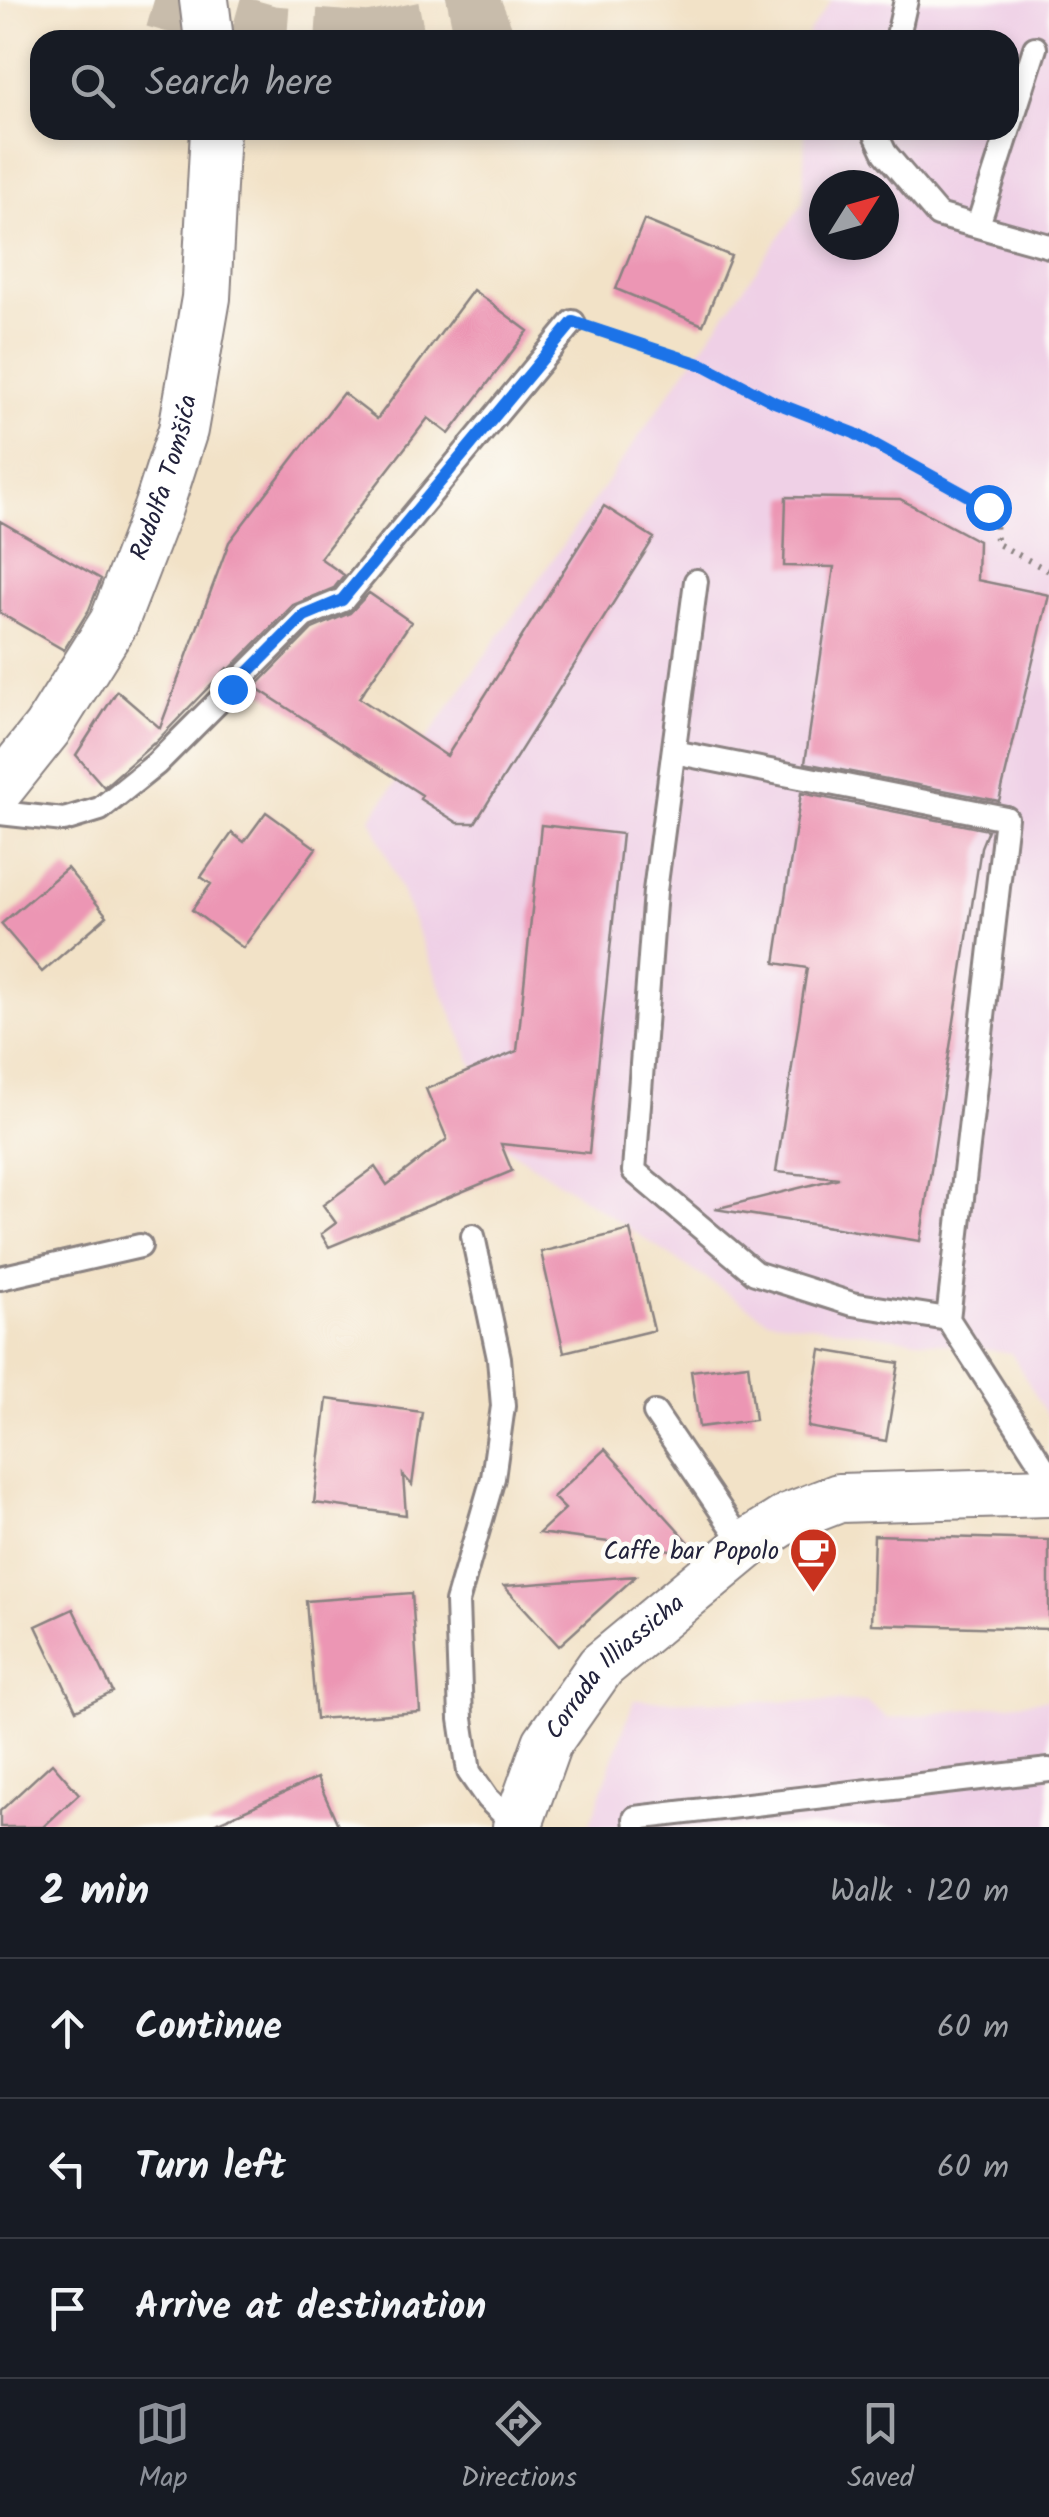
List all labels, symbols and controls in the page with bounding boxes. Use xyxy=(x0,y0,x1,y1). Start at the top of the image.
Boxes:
search box xyxy=(30,30,1019,140)
text: Search here xyxy=(145,55,332,115)
icon: search xyxy=(65,58,120,113)
north arrow xyxy=(809,170,899,260)
street label: Rudolfa Tomšića xyxy=(120,392,209,566)
route start xyxy=(966,485,1012,531)
route end xyxy=(210,667,256,713)
cafe icon: Caffe bar Popolo xyxy=(788,1526,840,1594)
place label: Caffe bar Popolo xyxy=(603,1532,779,1572)
street label: Corrada Illiassicha xyxy=(535,1584,694,1748)
text: 2 min xyxy=(40,1859,149,1926)
text: Walk · 120 m xyxy=(830,1867,1009,1918)
text: Continue xyxy=(135,1998,282,2058)
icon: ahead xyxy=(40,2001,95,2056)
text: 60 m xyxy=(937,2003,1009,2054)
text: Turn left xyxy=(135,2138,286,2198)
icon: left xyxy=(40,2141,95,2196)
text: 60 m xyxy=(937,2143,1009,2194)
text: Arrive at destination xyxy=(135,2278,486,2338)
icon: arrive xyxy=(40,2281,95,2336)
tab: Map xyxy=(135,2396,190,2501)
tab: Directions xyxy=(461,2396,577,2501)
tab: Saved xyxy=(847,2396,914,2501)

